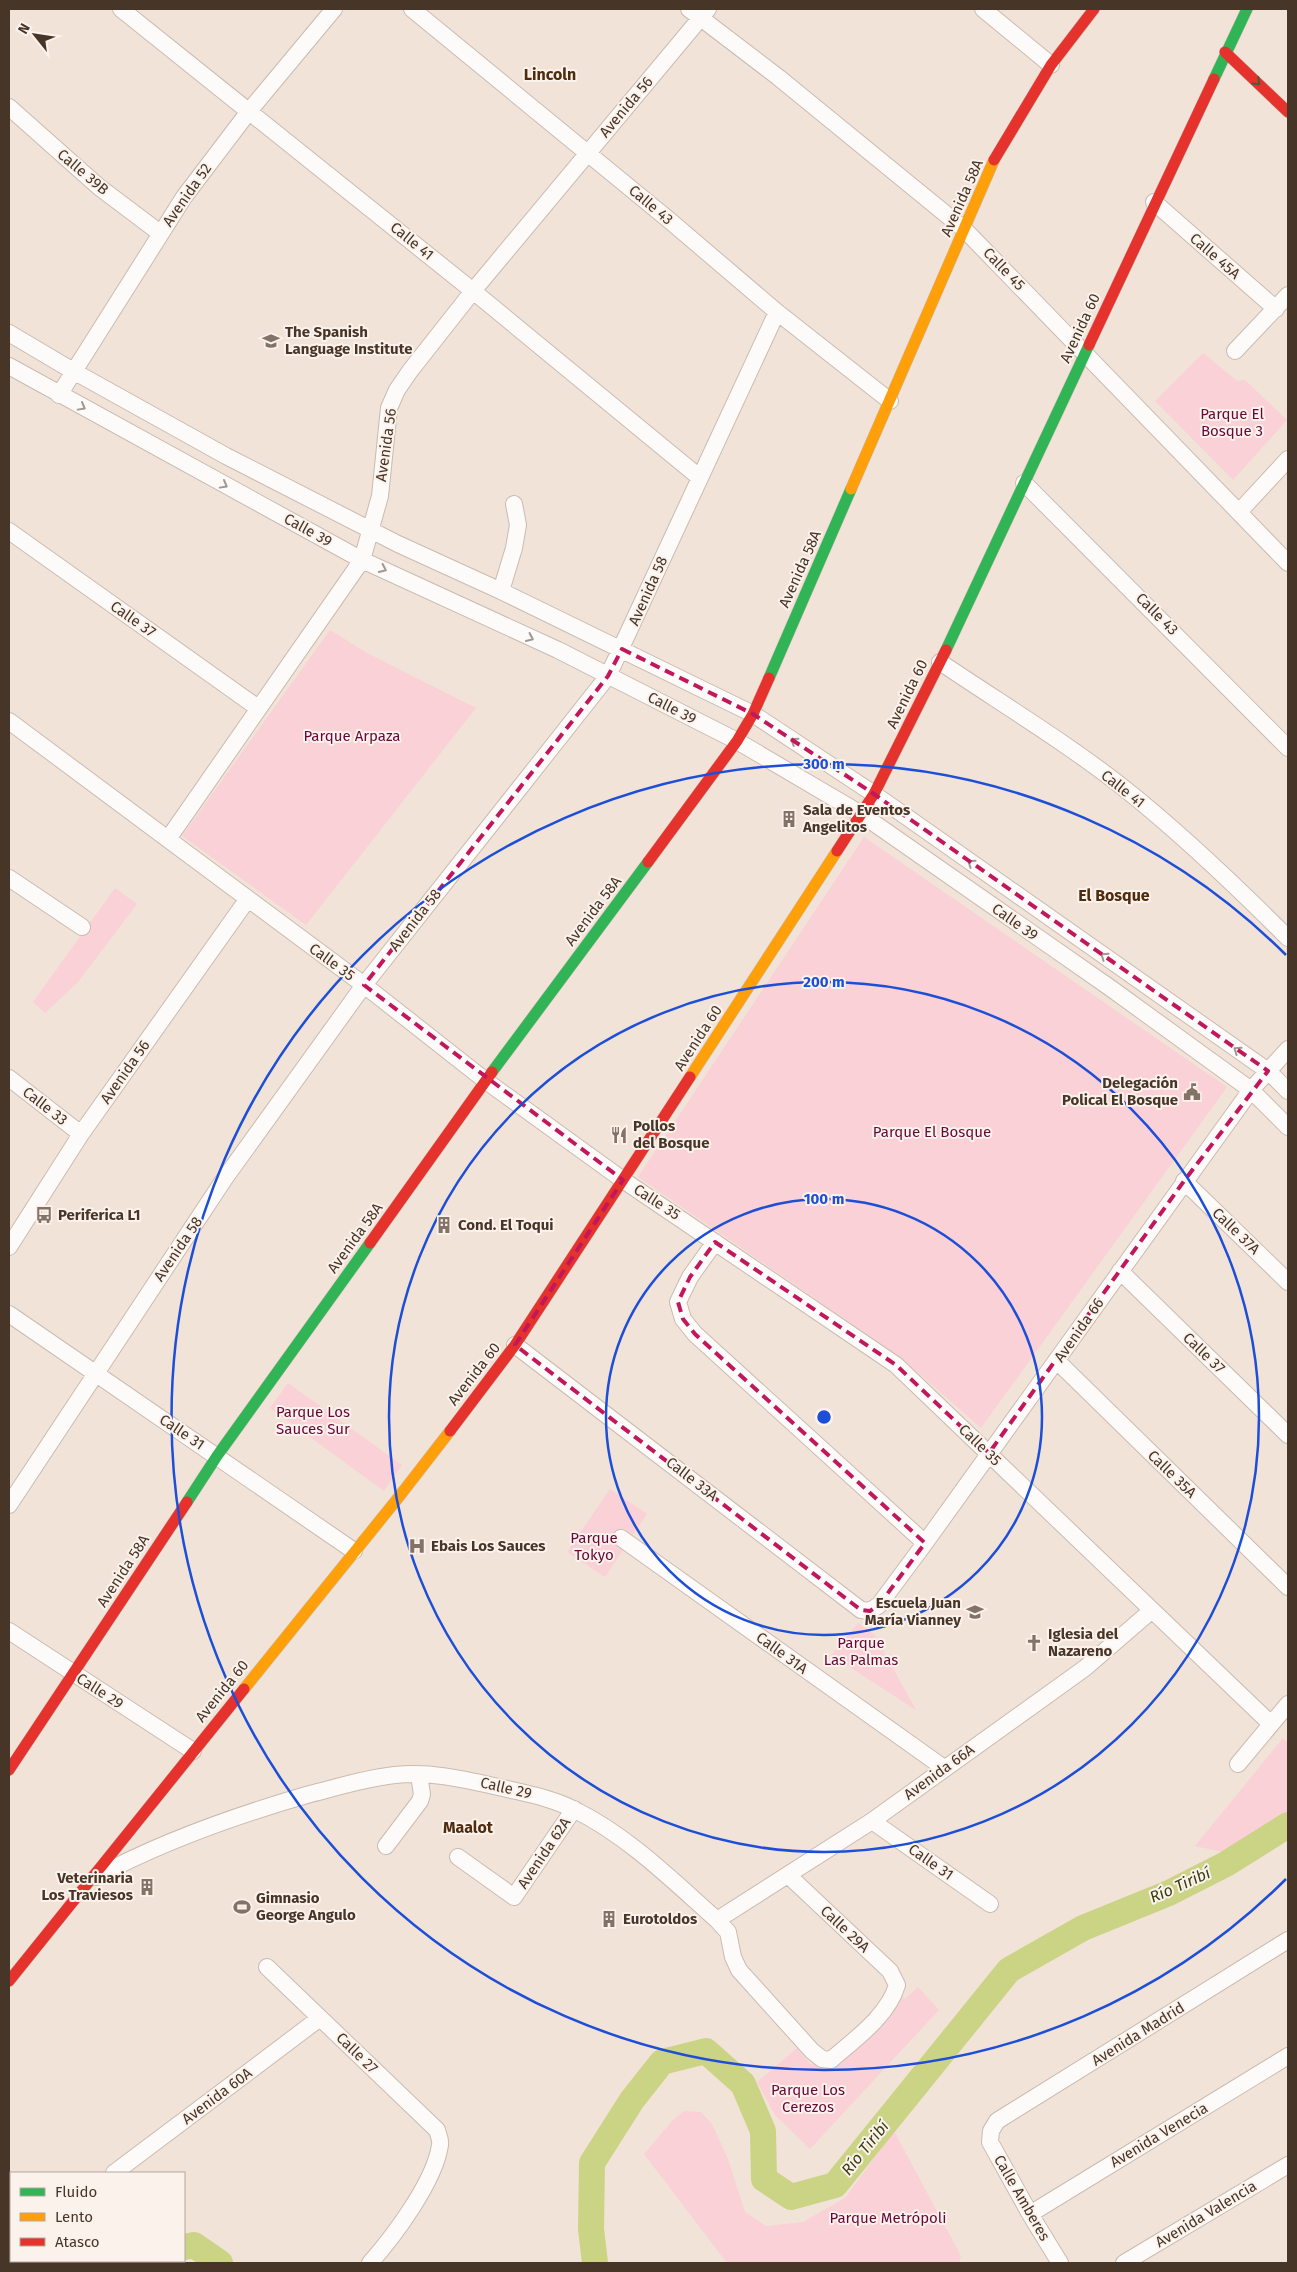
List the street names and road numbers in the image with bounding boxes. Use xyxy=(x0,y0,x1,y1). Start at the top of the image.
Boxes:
street label: Avenida 56 xyxy=(595,73,657,141)
street label: Calle 39B xyxy=(54,145,112,199)
street label: Avenida 58A xyxy=(937,156,987,239)
street label: Avenida 52 xyxy=(159,160,215,230)
street label: Calle 43 xyxy=(625,181,677,229)
street label: Calle 41 xyxy=(387,218,437,264)
street label: Calle 45A xyxy=(1186,229,1244,283)
street label: Calle 45 xyxy=(979,244,1029,294)
street label: Avenida 60 xyxy=(1056,290,1104,366)
street label: Avenida 56 xyxy=(372,407,400,483)
street label: Calle 39 xyxy=(281,509,335,551)
street label: Avenida 58A xyxy=(775,527,825,610)
street label: Avenida 58 xyxy=(625,554,671,628)
street label: Calle 43 xyxy=(1132,589,1182,639)
street label: Calle 37 xyxy=(107,597,159,641)
street label: Avenida 60 xyxy=(883,657,931,731)
street label: Calle 39 xyxy=(645,688,699,728)
street label: Calle 41 xyxy=(1097,766,1149,812)
street label: Avenida 58A xyxy=(561,872,625,949)
street label: Avenida 58 xyxy=(385,885,445,955)
street label: Calle 39 xyxy=(988,900,1042,944)
street label: Calle 35 xyxy=(306,939,358,985)
street label: Avenida 60 xyxy=(670,1002,726,1074)
street label: Avenida 56 xyxy=(96,1037,154,1107)
street label: Calle 33 xyxy=(19,1083,71,1129)
street label: Calle 35 xyxy=(630,1180,684,1224)
street label: Avenida 58A xyxy=(323,1199,387,1277)
street label: Calle 37A xyxy=(1208,1204,1264,1258)
street label: Avenida 58 xyxy=(150,1213,206,1285)
street label: Avenida 66 xyxy=(1050,1294,1108,1366)
street label: Calle 37 xyxy=(1179,1329,1229,1377)
street label: Avenida 60 xyxy=(444,1339,504,1409)
street label: Calle 31 xyxy=(156,1410,208,1454)
street label: Calle 35 xyxy=(955,1420,1005,1470)
street label: Calle 35A xyxy=(1144,1446,1200,1502)
street label: Calle 33A xyxy=(663,1453,722,1505)
street label: Avenida 58A xyxy=(93,1531,153,1611)
street label: Calle 31A xyxy=(753,1628,812,1678)
street label: Avenida 60 xyxy=(192,1656,252,1726)
street label: Calle 29 xyxy=(73,1669,127,1713)
street label: Avenida 66A xyxy=(900,1740,978,1804)
street label: Calle 29 xyxy=(479,1773,534,1803)
street label: Avenida 62A xyxy=(514,1814,575,1892)
street label: Calle 31 xyxy=(905,1840,957,1884)
street label: Calle 29A xyxy=(817,1902,874,1957)
street label: Avenida Madrid xyxy=(1088,1998,1188,2070)
street label: Calle 27 xyxy=(332,2029,382,2077)
street label: Avenida 60A xyxy=(178,2064,256,2128)
street label: Avenida Venecia xyxy=(1107,2099,1211,2171)
street label: Calle Amberes xyxy=(990,2152,1054,2244)
street label: Avenida Valencia xyxy=(1152,2177,1260,2251)

